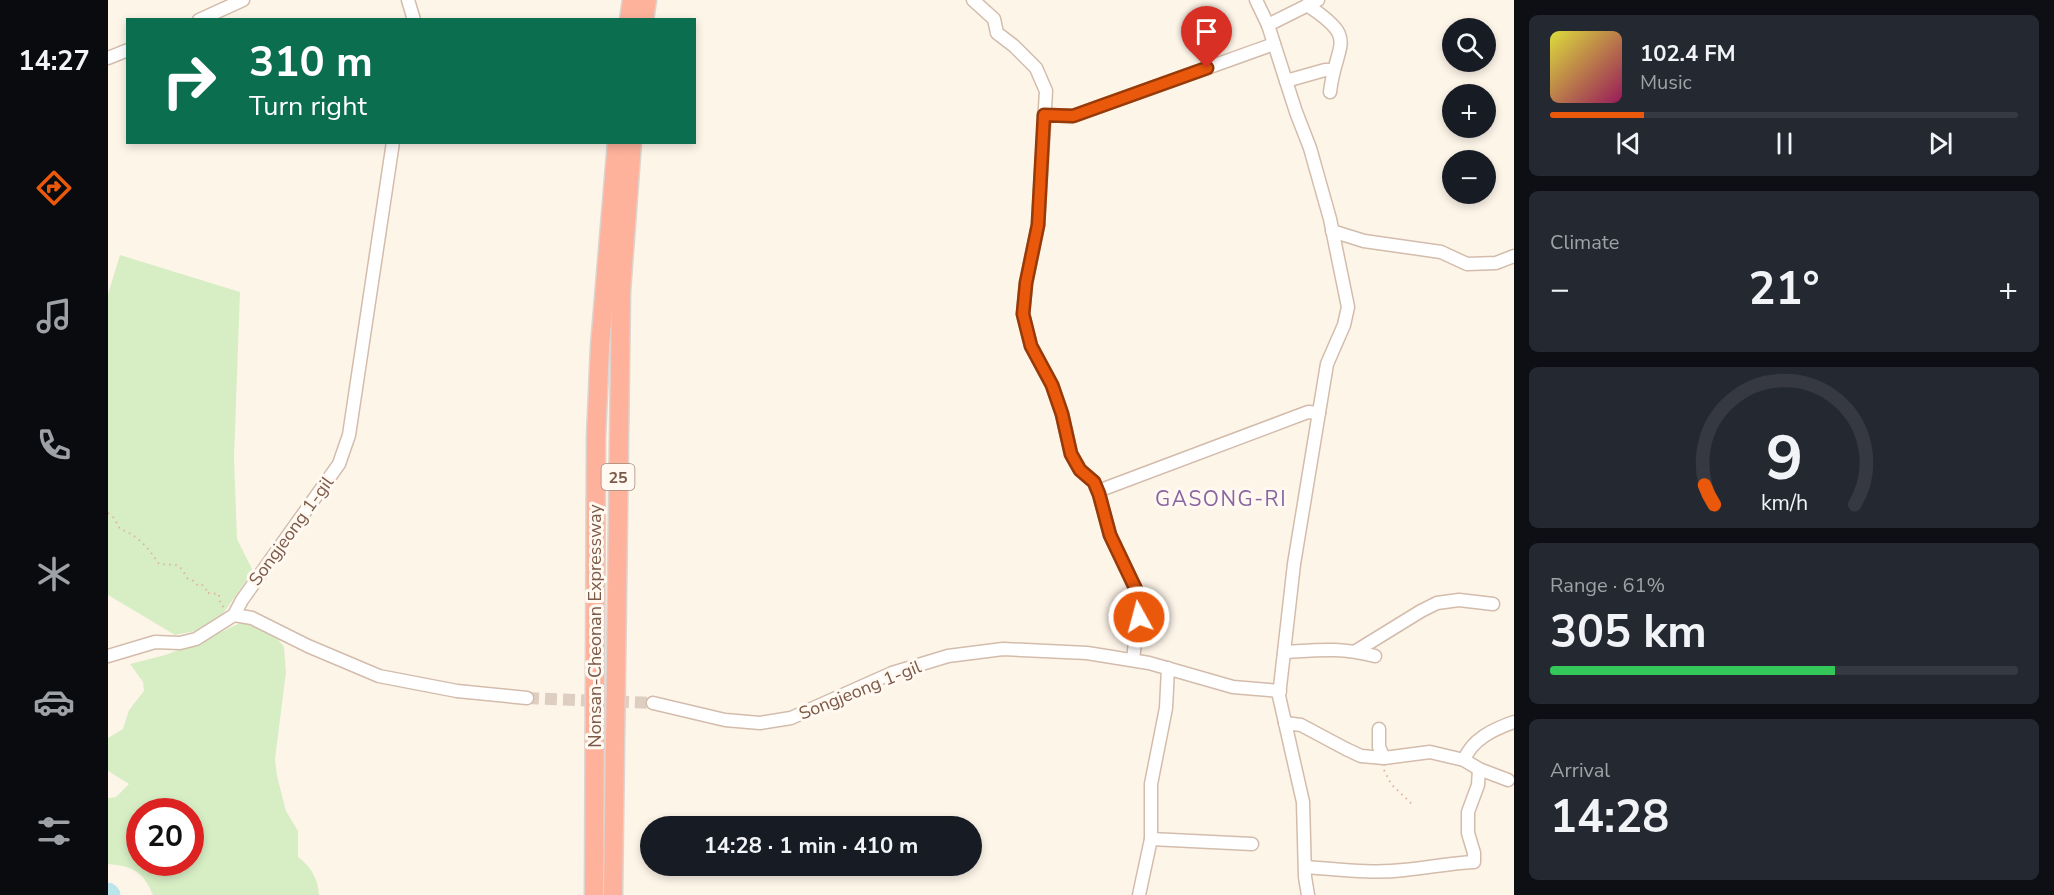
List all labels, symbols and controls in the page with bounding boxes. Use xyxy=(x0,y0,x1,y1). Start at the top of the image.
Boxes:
pin xyxy=(1181,6,1232,68)
icon: arrive xyxy=(1190,15,1223,48)
map controls xyxy=(1442,18,1496,204)
button: search xyxy=(1442,18,1496,72)
text: 310 m xyxy=(249,34,373,91)
text: 102.4 FM xyxy=(1640,39,1736,69)
icon: right xyxy=(150,42,228,120)
text: 14:27 xyxy=(18,43,90,80)
text: Music xyxy=(1640,69,1692,96)
button: + xyxy=(1442,84,1496,138)
text: Turn right xyxy=(249,88,367,125)
icon: previous xyxy=(1612,127,1645,160)
icon: pause xyxy=(1768,127,1801,160)
icon: next xyxy=(1924,127,1957,160)
button: − xyxy=(1442,150,1496,204)
icon: directions xyxy=(33,167,75,209)
text: Climate xyxy=(1550,229,1619,256)
text: 21° xyxy=(1748,259,1820,320)
text: − xyxy=(1550,267,1570,312)
text: + xyxy=(1998,267,2018,312)
icon: music xyxy=(33,295,75,337)
text: 9 xyxy=(1765,416,1803,501)
icon: phone xyxy=(33,424,75,466)
road number: 25 xyxy=(602,464,634,490)
street label: Songjeong 1-gil xyxy=(243,471,339,591)
district label: GASONG-RI xyxy=(1155,485,1287,513)
text: km/h xyxy=(1760,488,1808,518)
street label: Nonsan-Cheonan Expressway xyxy=(583,504,607,748)
icon: climate xyxy=(33,553,75,595)
text: Range · 61% xyxy=(1550,572,1665,599)
position arrow xyxy=(1107,585,1171,649)
text: 305 km xyxy=(1550,602,1707,663)
street label: Songjeong 1-gil xyxy=(795,654,925,725)
icon: car xyxy=(33,681,75,723)
text: Arrival xyxy=(1550,757,1610,784)
text: 14:28 xyxy=(1550,787,1669,848)
speed limit sign: 20 xyxy=(126,798,204,876)
icon: filters xyxy=(33,810,75,852)
text: 14:28 · 1 min · 410 m xyxy=(704,831,918,861)

